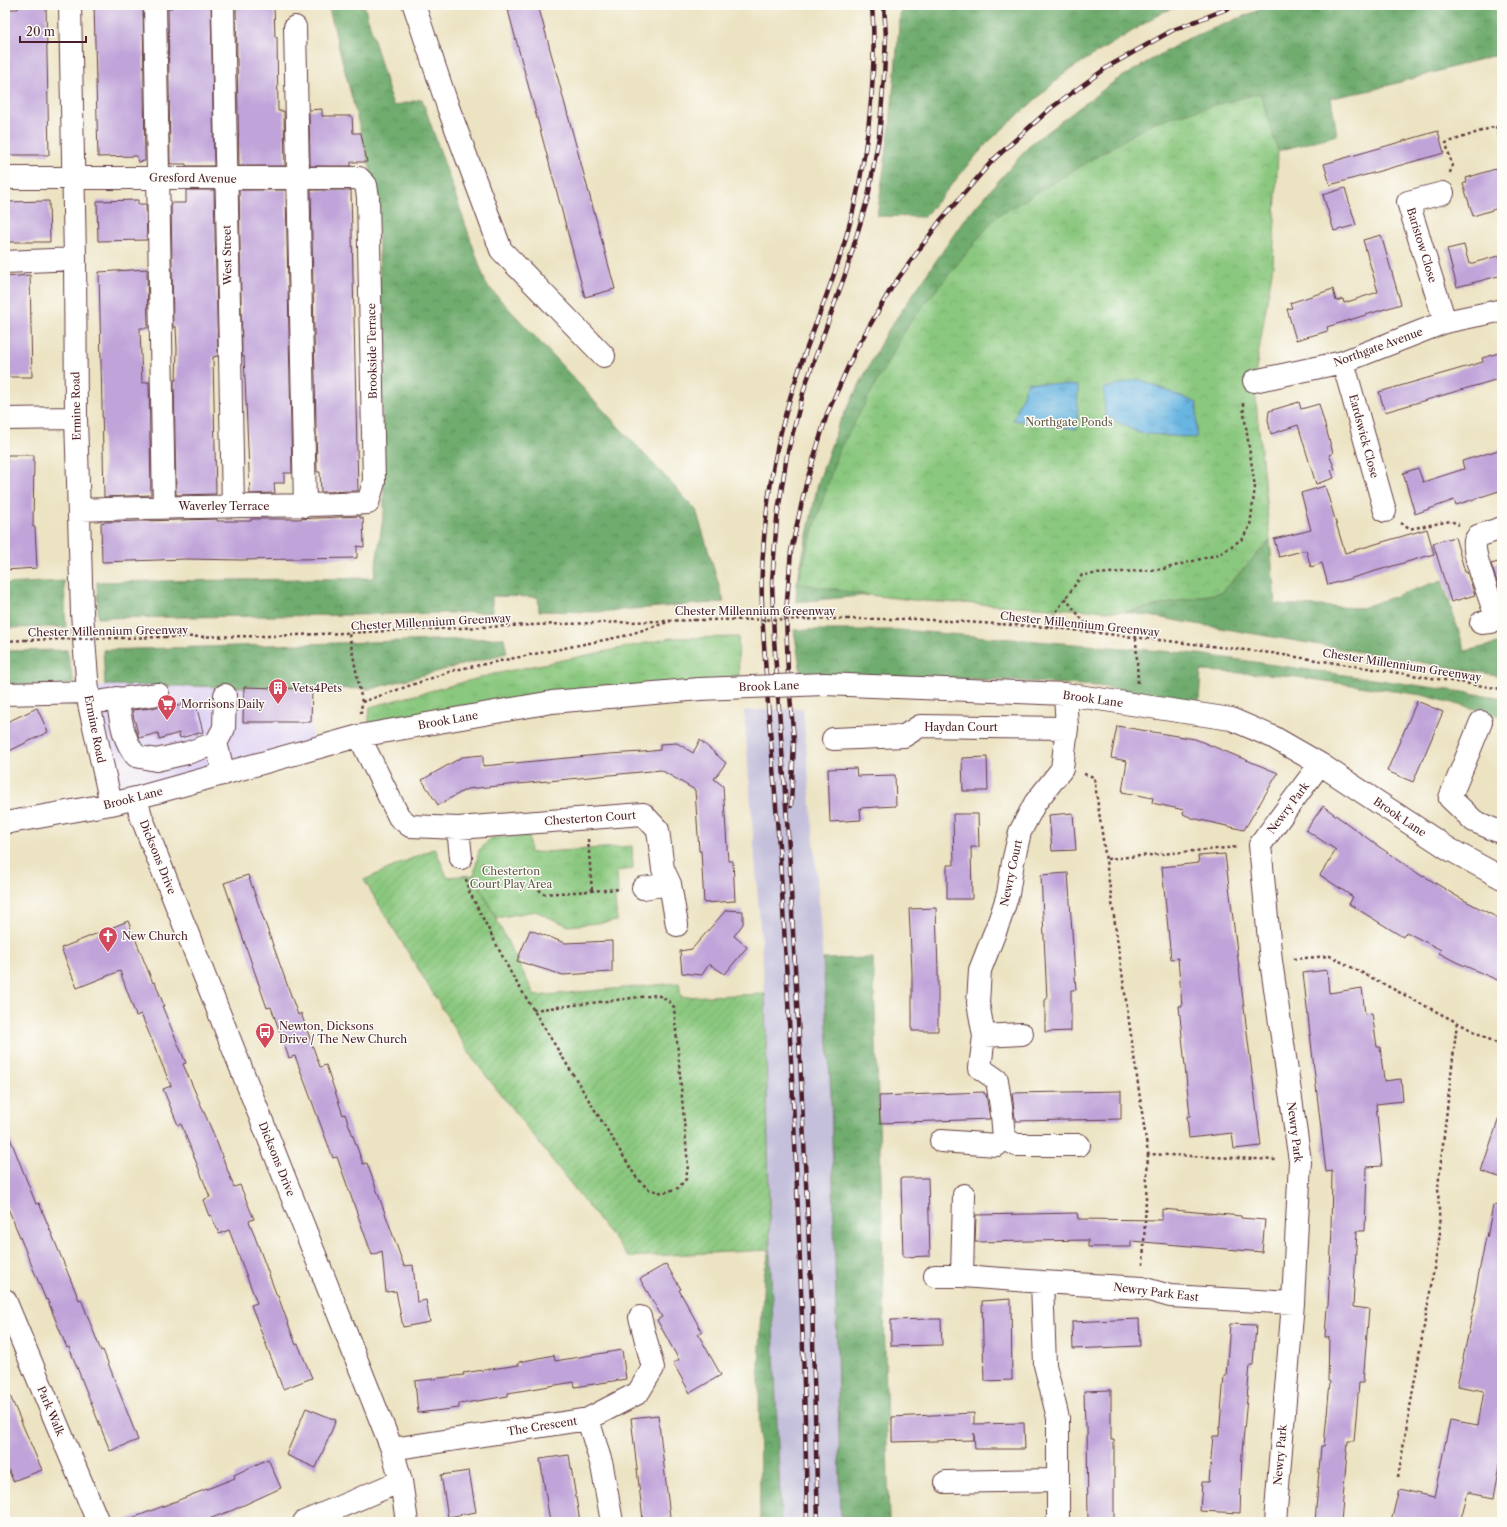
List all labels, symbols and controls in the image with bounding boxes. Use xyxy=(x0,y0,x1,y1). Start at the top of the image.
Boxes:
scale bar xyxy=(20,18,86,44)
text: 20 m xyxy=(26,24,55,39)
street label: Gresford Avenue xyxy=(149,170,237,186)
street label: Baristow Close xyxy=(1404,206,1440,284)
street label: West Street xyxy=(219,225,235,286)
street label: Brookside Terrace xyxy=(364,303,380,399)
street label: Northgate Avenue xyxy=(1331,324,1425,370)
street label: Ermine Road xyxy=(68,371,84,441)
street label: Eardswick Close xyxy=(1346,393,1382,479)
park label: Northgate Ponds xyxy=(1025,415,1113,429)
street label: Waverley Terrace xyxy=(178,499,269,513)
street label: Chester Millennium Greenway xyxy=(675,604,836,618)
street label: Chester Millennium Greenway xyxy=(999,609,1161,639)
street label: Chester Millennium Greenway xyxy=(350,611,512,633)
street label: Chester Millennium Greenway xyxy=(28,623,189,639)
street label: Chester Millennium Greenway xyxy=(1322,646,1483,685)
building icon: Vets4Pets xyxy=(267,677,289,705)
street label: Brook Lane xyxy=(738,678,800,694)
place label: Vets4Pets xyxy=(291,681,342,695)
street label: Brook Lane xyxy=(1062,688,1124,710)
supermarket icon: Morrisons Daily xyxy=(156,693,178,721)
street label: Ermine Road xyxy=(82,694,109,764)
place label: Morrisons Daily xyxy=(181,697,266,711)
street label: Brook Lane xyxy=(417,708,479,732)
street label: Haydan Court xyxy=(924,720,998,734)
street label: Newry Park xyxy=(1264,779,1312,837)
street label: Brook Lane xyxy=(102,784,164,812)
street label: Brook Lane xyxy=(1371,794,1429,840)
street label: Chesterton Court xyxy=(544,808,636,828)
street label: Dicksons Drive xyxy=(137,818,179,896)
street label: Newry Court xyxy=(997,838,1025,908)
park label: Chesterton Court Play Area xyxy=(470,864,552,891)
church icon: New Church xyxy=(97,925,119,953)
place label: New Church xyxy=(122,929,188,943)
place label: Newton, Dicksons Drive / The New Church xyxy=(279,1019,407,1046)
bus stop icon: Newton, Dicksons Drive / The New Church xyxy=(254,1021,276,1049)
street label: Newry Park xyxy=(1284,1101,1306,1164)
street label: Dicksons Drive xyxy=(256,1120,298,1198)
street label: Newry Park East xyxy=(1113,1280,1200,1304)
street label: Park Walk xyxy=(34,1384,68,1439)
street label: The Crescent xyxy=(506,1414,578,1438)
street label: Newry Park xyxy=(1270,1423,1290,1486)

